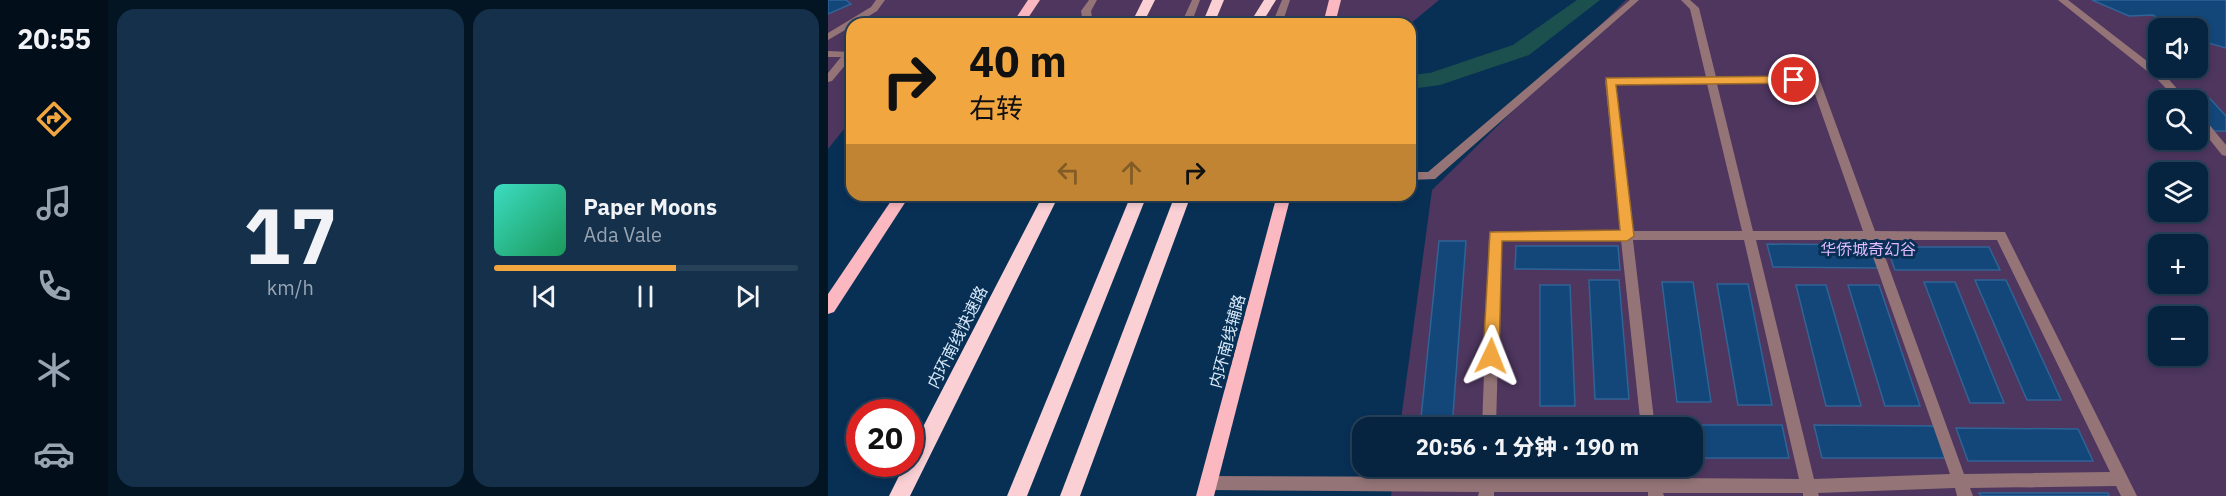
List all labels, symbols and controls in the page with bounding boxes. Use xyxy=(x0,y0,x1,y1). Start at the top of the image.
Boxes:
map controls xyxy=(2148,18,2208,366)
button: sound xyxy=(2148,18,2208,78)
text: 20:55 xyxy=(17,21,91,56)
text: 40 m xyxy=(969,34,1067,89)
icon: right xyxy=(870,42,948,120)
pin xyxy=(1768,54,1819,105)
icon: arrive xyxy=(1777,63,1810,96)
text: 右转 xyxy=(969,90,1023,125)
button: search xyxy=(2148,90,2208,150)
icon: directions xyxy=(33,98,75,140)
icon: left xyxy=(1052,156,1085,189)
icon: ahead xyxy=(1115,156,1148,189)
icon: right xyxy=(1178,156,1211,189)
button: layers xyxy=(2148,162,2208,222)
icon: music xyxy=(33,182,75,224)
text: 17 xyxy=(243,184,337,285)
text: Paper Moons xyxy=(584,192,717,221)
text: Ada Vale xyxy=(584,221,662,248)
button: + xyxy=(2148,234,2208,294)
park label: 华侨城奇幻谷 xyxy=(1820,239,1916,259)
icon: phone xyxy=(33,265,75,307)
text: km/h xyxy=(267,274,314,301)
icon: previous xyxy=(528,280,561,313)
icon: pause xyxy=(629,280,662,313)
icon: next xyxy=(731,280,764,313)
street label: 内环南线快速路 xyxy=(923,283,991,391)
street label: 内环南线辅路 xyxy=(1205,292,1249,390)
button: − xyxy=(2148,306,2208,366)
position arrow xyxy=(1459,324,1523,388)
icon: climate xyxy=(33,349,75,391)
speed limit sign: 20 xyxy=(846,399,924,477)
text: 20:56 · 1 分钟 · 190 m xyxy=(1416,432,1639,461)
icon: car xyxy=(33,433,75,475)

